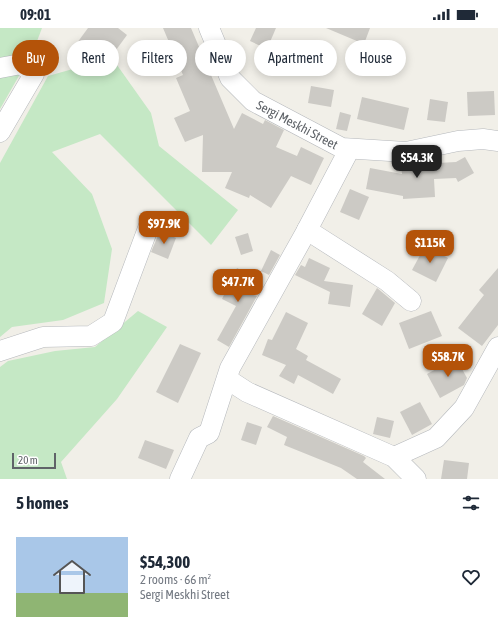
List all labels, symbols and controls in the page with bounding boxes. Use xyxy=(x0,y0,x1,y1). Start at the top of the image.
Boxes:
text: 09:01 xyxy=(20,6,51,23)
chip: Buy xyxy=(12,40,59,76)
chip: Rent xyxy=(67,40,119,76)
chip: Filters xyxy=(127,40,187,76)
chip: New xyxy=(195,40,246,76)
chip: Apartment xyxy=(254,40,337,76)
chip: House xyxy=(345,40,406,76)
street label: Sergi Meskhi Street xyxy=(254,97,341,152)
pin: $54.3K xyxy=(384,145,450,179)
text: $54.3K xyxy=(401,150,433,165)
pin: $97.9K xyxy=(131,211,197,245)
text: $97.9K xyxy=(148,216,180,231)
pin: $115K xyxy=(402,230,458,264)
text: $115K xyxy=(415,235,445,250)
pin: $47.7K xyxy=(205,269,271,303)
text: $47.7K xyxy=(222,274,254,289)
pin: $58.7K xyxy=(415,344,481,378)
text: $58.7K xyxy=(432,349,464,364)
scale bar xyxy=(12,451,56,470)
text: 20 m xyxy=(18,454,38,466)
icon: filters xyxy=(460,492,482,514)
text: 5 homes xyxy=(16,493,69,513)
text: $54,300 xyxy=(140,552,190,572)
icon: home xyxy=(48,553,96,601)
icon: heart xyxy=(460,566,482,588)
text: 2 rooms · 66 m² xyxy=(140,572,211,587)
text: Sergi Meskhi Street xyxy=(140,587,230,602)

